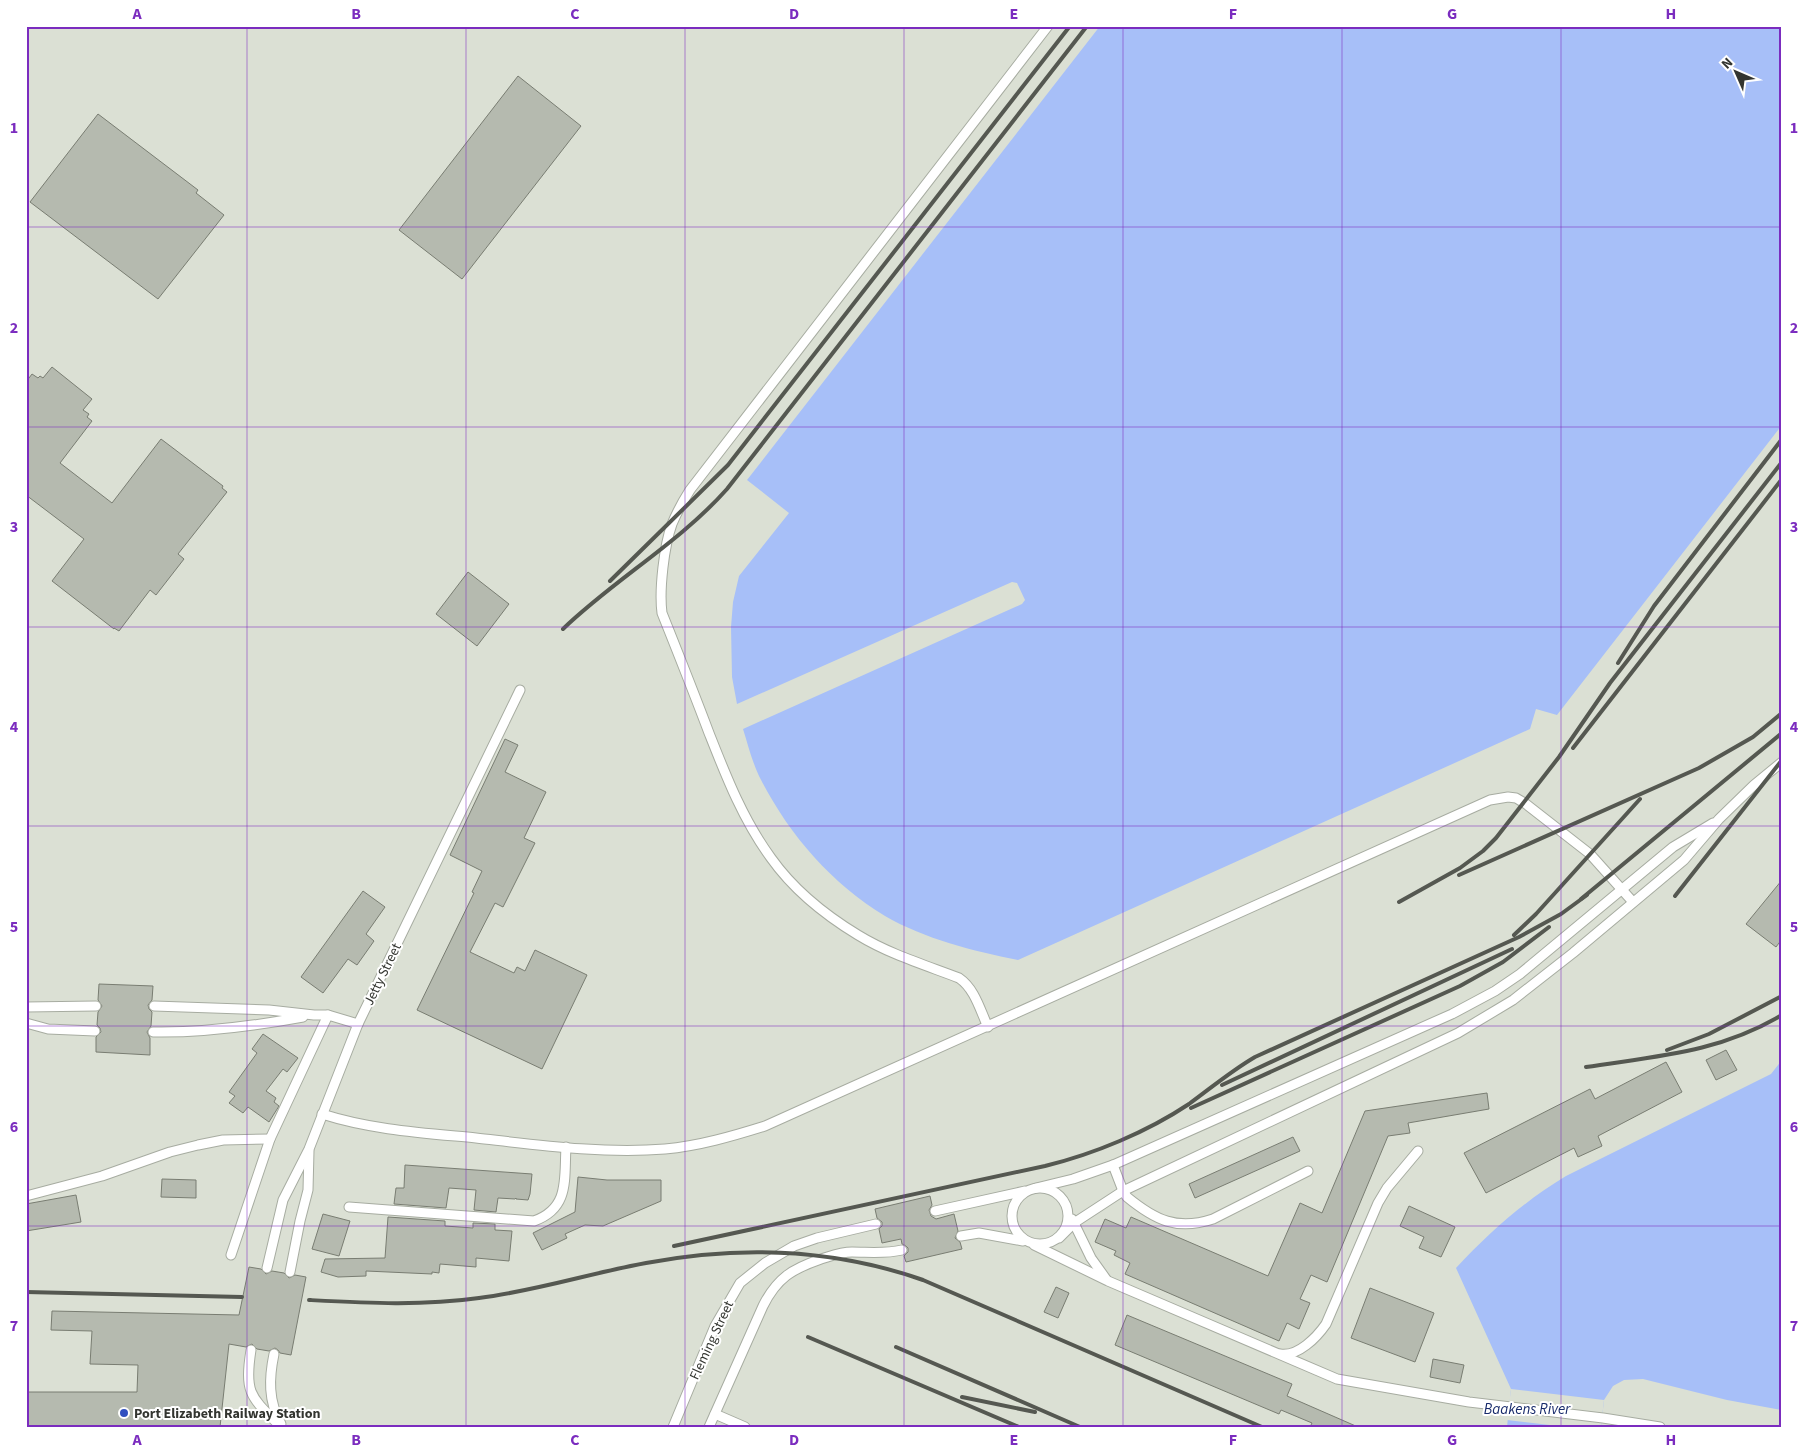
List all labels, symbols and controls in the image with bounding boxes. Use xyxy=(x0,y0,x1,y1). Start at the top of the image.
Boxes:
text: A xyxy=(131,3,142,25)
text: B xyxy=(351,3,361,25)
text: C xyxy=(570,3,580,25)
text: D xyxy=(789,3,799,25)
text: E xyxy=(1010,3,1018,25)
text: F xyxy=(1229,3,1237,25)
text: G xyxy=(1447,3,1457,25)
text: H xyxy=(1666,3,1676,25)
north arrow xyxy=(1710,48,1760,98)
text: N xyxy=(1717,53,1738,74)
text: 1 xyxy=(10,117,18,139)
text: 1 xyxy=(1790,117,1798,139)
text: 2 xyxy=(10,317,18,339)
text: 2 xyxy=(1790,317,1798,339)
text: 3 xyxy=(10,516,18,538)
text: 3 xyxy=(1790,516,1798,538)
text: 4 xyxy=(10,716,19,738)
text: 4 xyxy=(1790,716,1799,738)
text: 5 xyxy=(10,916,18,938)
text: 5 xyxy=(1790,916,1798,938)
street label: Jetty Street xyxy=(359,940,407,1009)
text: 6 xyxy=(10,1116,18,1138)
text: 6 xyxy=(1790,1116,1798,1138)
street label: Fleming Street xyxy=(685,1297,739,1383)
text: 7 xyxy=(10,1315,18,1337)
text: 7 xyxy=(1790,1315,1798,1337)
water label: Baakens River xyxy=(1484,1399,1571,1420)
place label: Port Elizabeth Railway Station xyxy=(134,1404,321,1424)
marker: Port Elizabeth Railway Station xyxy=(118,1407,130,1419)
text: A xyxy=(131,1429,142,1451)
text: B xyxy=(351,1429,361,1451)
text: C xyxy=(570,1429,580,1451)
text: D xyxy=(789,1429,799,1451)
text: E xyxy=(1010,1429,1018,1451)
text: F xyxy=(1229,1429,1237,1451)
text: G xyxy=(1447,1429,1457,1451)
text: H xyxy=(1666,1429,1676,1451)

